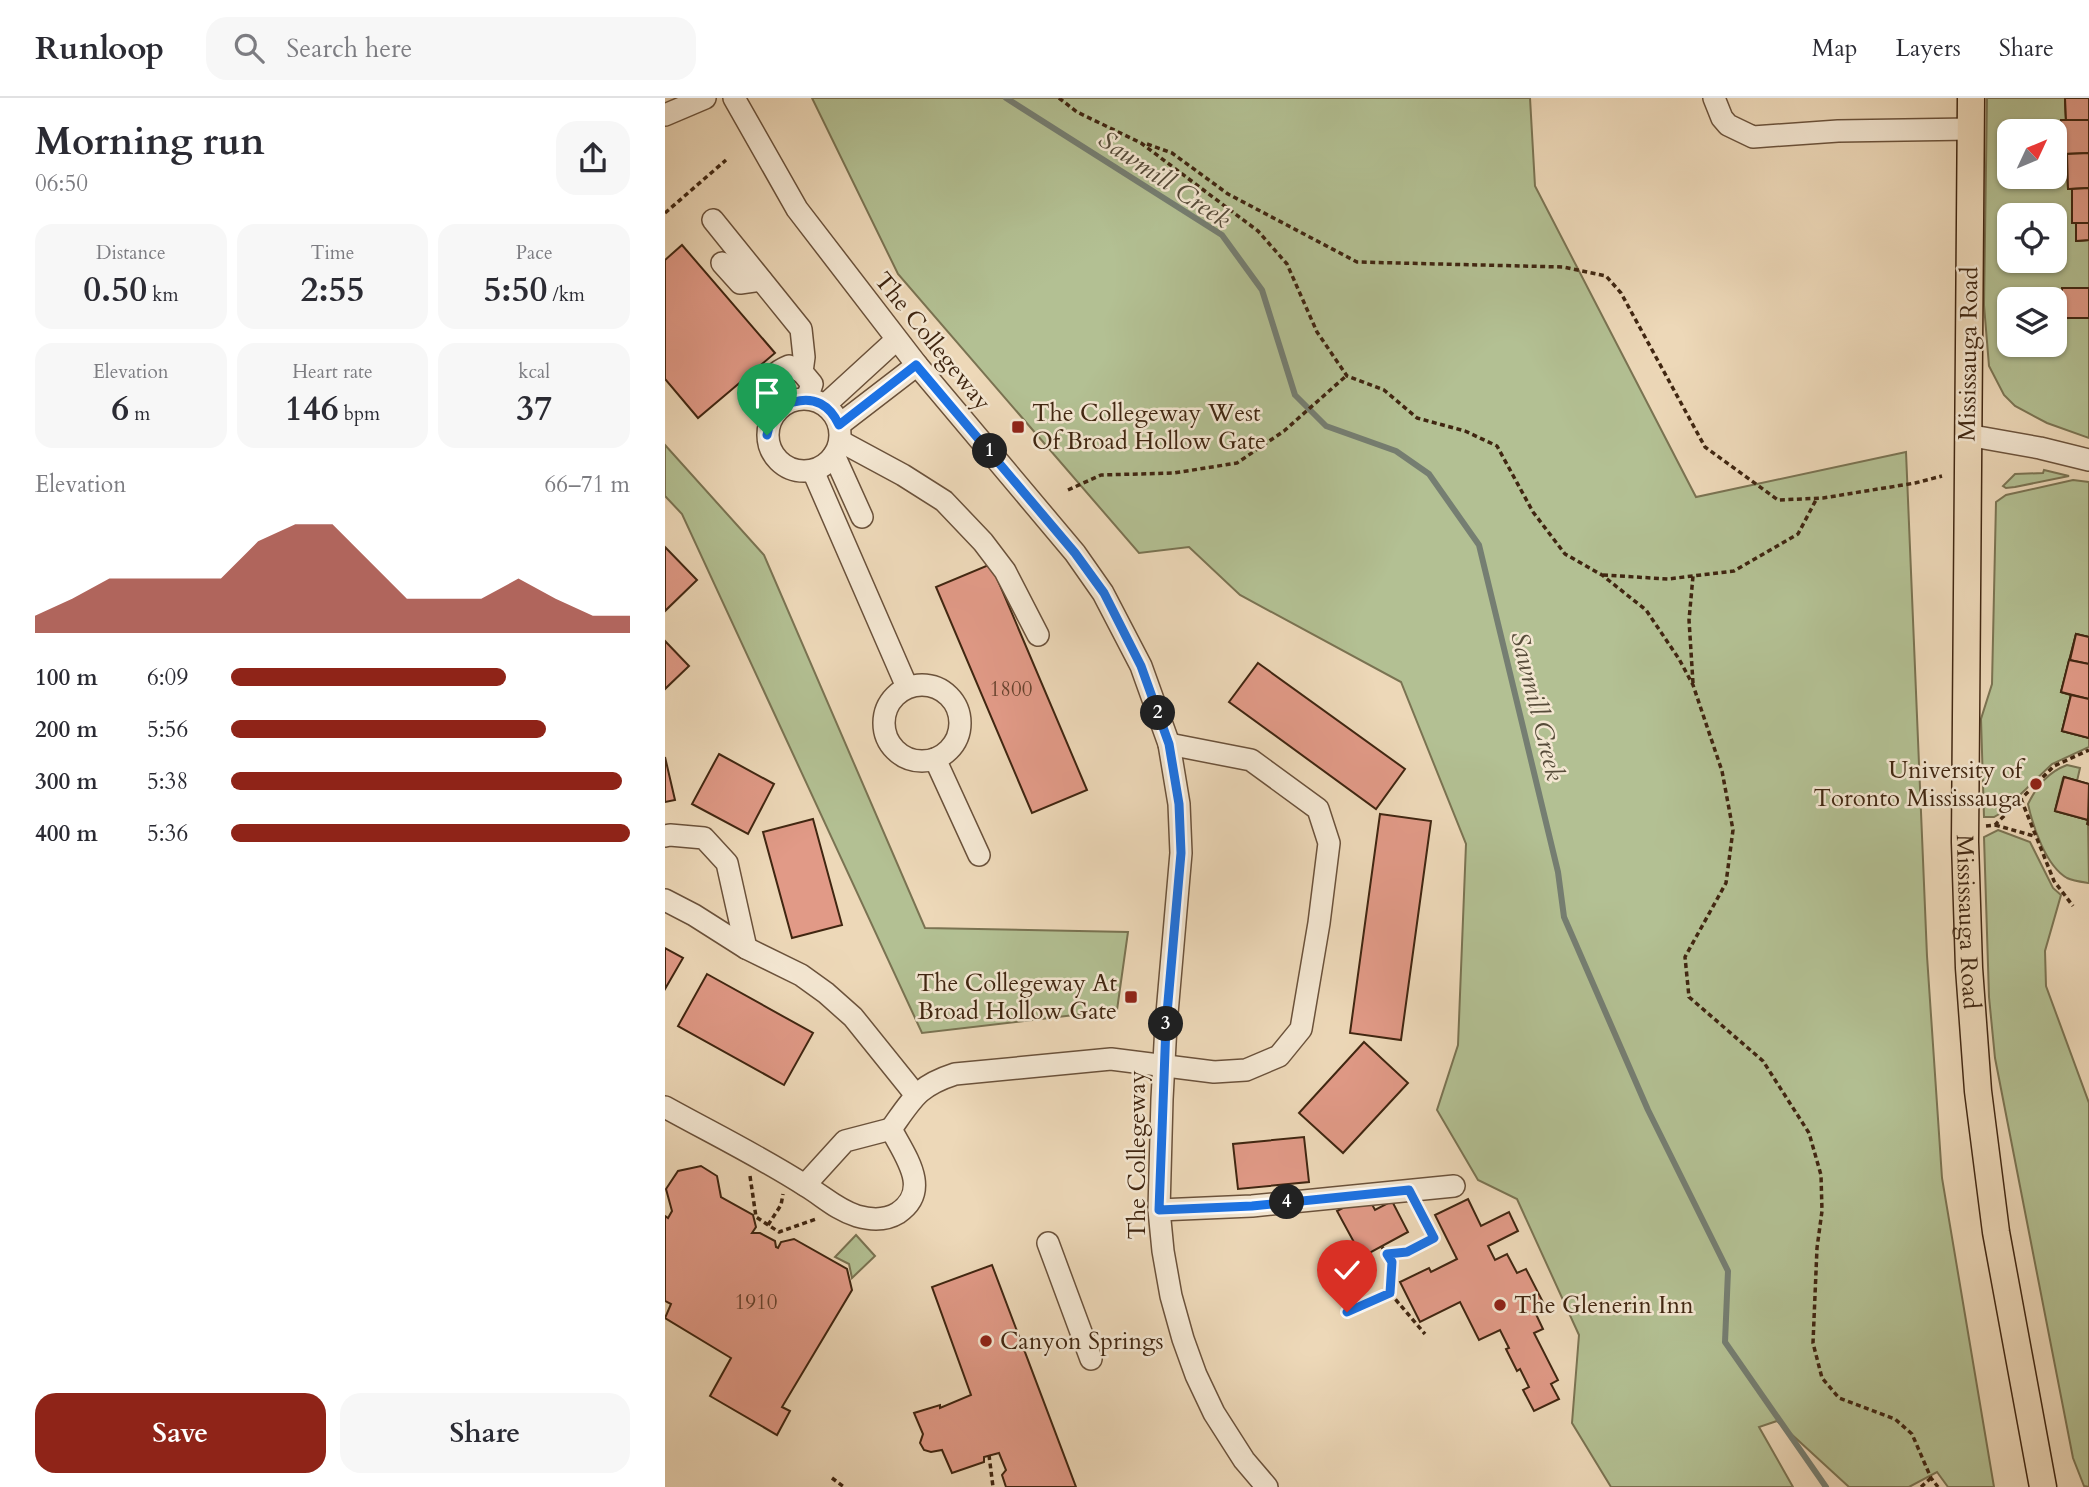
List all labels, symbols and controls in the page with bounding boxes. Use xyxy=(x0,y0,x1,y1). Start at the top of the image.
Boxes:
search box xyxy=(206,17,696,80)
text: Runloop xyxy=(35,26,164,71)
icon: search xyxy=(230,29,268,67)
text: Search here xyxy=(286,31,412,66)
text: Map xyxy=(1812,32,1858,65)
text: Layers xyxy=(1896,32,1961,65)
text: Share xyxy=(1999,32,2054,65)
text: Morning run xyxy=(35,116,265,168)
north arrow xyxy=(1997,119,2067,189)
map controls xyxy=(1997,119,2067,357)
button: share xyxy=(556,121,630,195)
water label: Sawmill Creek xyxy=(1092,122,1238,237)
text: 06:50 xyxy=(35,168,88,199)
button: locate xyxy=(1997,203,2067,273)
text: Distance xyxy=(96,240,166,266)
text: Time xyxy=(311,240,354,266)
text: Pace xyxy=(516,240,553,266)
street label: The Collegeway xyxy=(867,265,999,418)
text: 0.50 xyxy=(83,266,147,314)
text: 2:55 xyxy=(301,266,364,314)
text: 5:50 xyxy=(483,266,547,314)
street label: Mississauga Road xyxy=(1950,266,1987,442)
text: km xyxy=(147,282,178,308)
text: /km xyxy=(547,282,585,308)
button: layers xyxy=(1997,287,2067,357)
text: Elevation xyxy=(93,359,169,385)
text: Heart rate xyxy=(292,359,373,385)
text: kcal xyxy=(518,359,550,385)
pin xyxy=(737,363,797,435)
icon: arrive xyxy=(748,374,786,412)
text: 6 xyxy=(111,385,129,433)
text: 146 xyxy=(285,385,339,433)
text: 37 xyxy=(516,385,552,433)
place label: The Collegeway West Of Broad Hollow Gate xyxy=(1032,397,1266,458)
text: m xyxy=(129,401,150,427)
text: bpm xyxy=(339,401,380,427)
marker: The Collegeway West Of Broad Hollow Gate xyxy=(1010,419,1026,435)
pin: 1 xyxy=(973,434,1007,468)
text: 1 xyxy=(985,437,994,463)
text: Elevation xyxy=(35,469,126,500)
text: 66–71 m xyxy=(545,469,630,500)
water label: Sawmill Creek xyxy=(1502,628,1573,785)
text: 100 m xyxy=(35,662,98,693)
text: 6:09 xyxy=(147,662,188,693)
house number: 1800 xyxy=(989,675,1033,704)
pin: 2 xyxy=(1141,696,1175,730)
text: 2 xyxy=(1153,699,1162,725)
text: 200 m xyxy=(35,714,98,745)
text: 5:56 xyxy=(147,714,188,745)
place label: University of Toronto Mississauga xyxy=(1813,754,2026,815)
text: 300 m xyxy=(35,766,98,797)
text: 5:38 xyxy=(147,766,188,797)
marker: University of Toronto Mississauga xyxy=(2028,776,2044,792)
text: 400 m xyxy=(35,818,98,849)
text: 5:36 xyxy=(147,818,188,849)
street label: Mississauga Road xyxy=(1948,834,1988,1011)
place label: The Collegeway At Broad Hollow Gate xyxy=(917,967,1117,1028)
marker: The Collegeway At Broad Hollow Gate xyxy=(1123,989,1139,1005)
pin: 3 xyxy=(1149,1006,1183,1042)
text: 3 xyxy=(1161,1010,1170,1036)
street label: The Collegeway xyxy=(1121,1070,1154,1240)
pin: 4 xyxy=(1269,1184,1305,1220)
text: 4 xyxy=(1282,1188,1291,1214)
pin xyxy=(1317,1240,1377,1312)
icon: check xyxy=(1328,1251,1366,1289)
house number: 1910 xyxy=(734,1288,778,1317)
place label: The Glenerin Inn xyxy=(1514,1289,1694,1322)
marker: The Glenerin Inn xyxy=(1492,1297,1508,1313)
place label: Canyon Springs xyxy=(1000,1325,1164,1358)
marker: Canyon Springs xyxy=(978,1333,994,1349)
button: Save xyxy=(35,1393,326,1473)
button: Share xyxy=(340,1393,630,1473)

